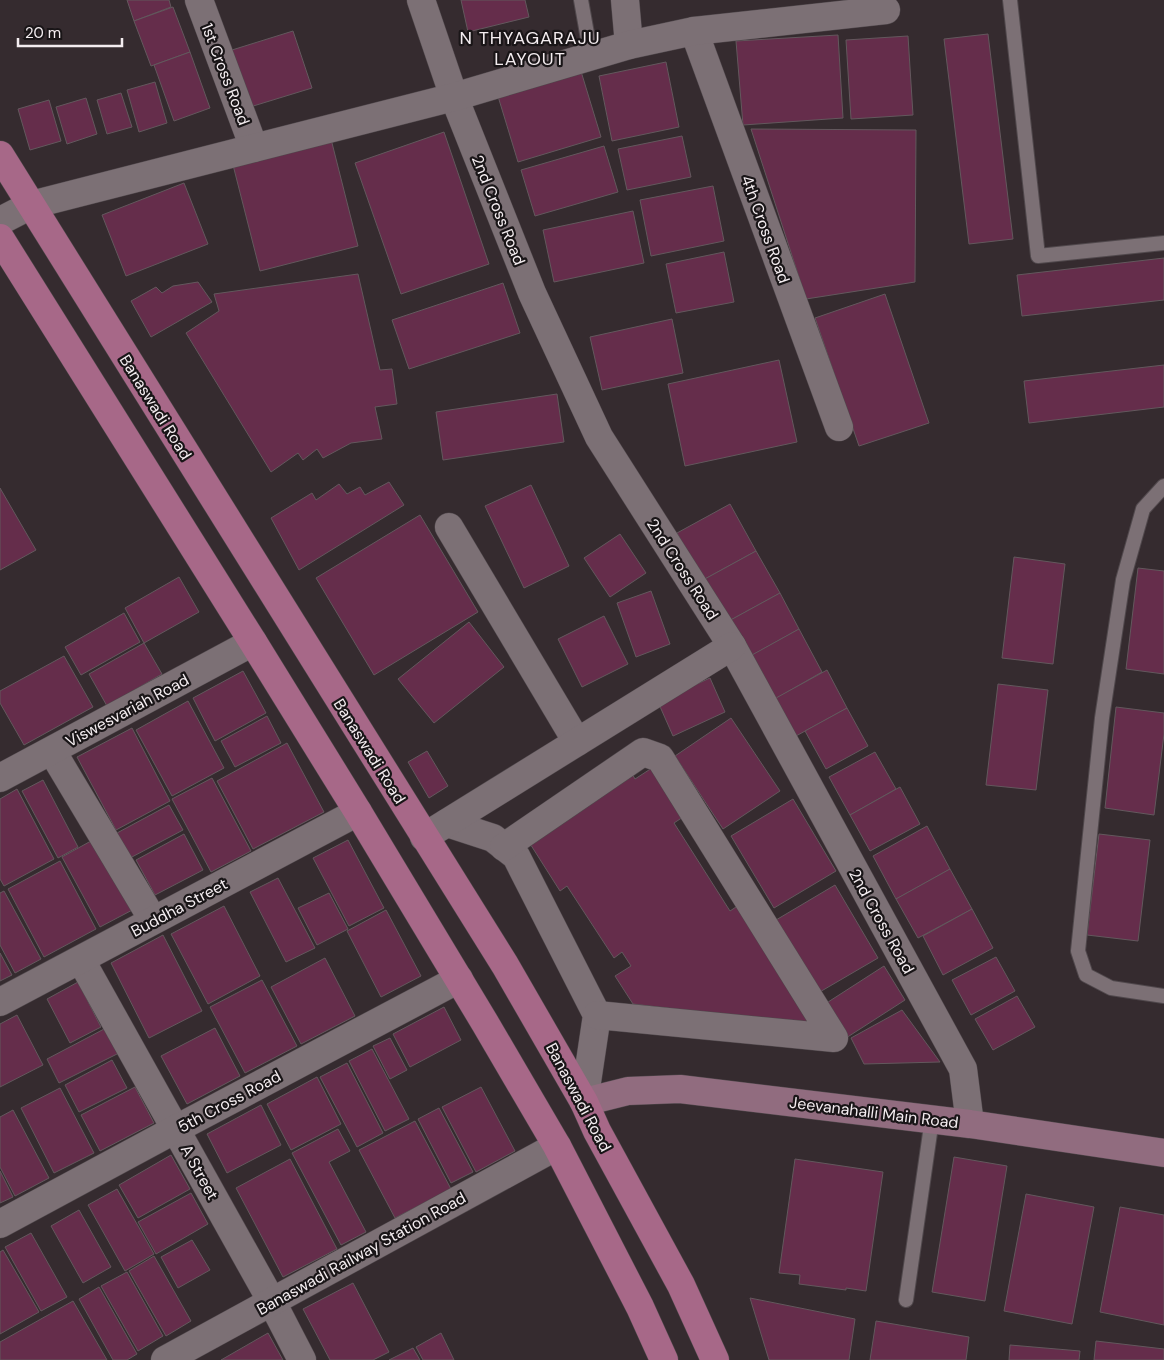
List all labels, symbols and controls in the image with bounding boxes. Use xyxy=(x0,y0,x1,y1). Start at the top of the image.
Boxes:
scale bar xyxy=(18,15,121,47)
street label: 1st Cross Road xyxy=(196,20,255,128)
text: 20 m xyxy=(25,23,61,43)
district label: N THYAGARAJU LAYOUT xyxy=(460,26,601,71)
street label: 2nd Cross Road xyxy=(467,152,530,268)
street label: 4th Cross Road xyxy=(736,172,795,286)
street label: Banaswadi Road xyxy=(115,351,196,464)
street label: 2nd Cross Road xyxy=(642,515,723,624)
street label: Viswesvariah Road xyxy=(62,669,193,752)
street label: Banaswadi Road xyxy=(329,695,410,808)
street label: 2nd Cross Road xyxy=(844,865,919,977)
street label: Buddha Street xyxy=(127,873,231,942)
street label: Banaswadi Road xyxy=(541,1039,616,1155)
street label: 5th Cross Road xyxy=(174,1065,284,1137)
street label: Jeevanahalli Main Road xyxy=(788,1092,960,1133)
street label: A Street xyxy=(176,1141,223,1204)
street label: Banaswadi Railway Station Road xyxy=(253,1187,470,1320)

